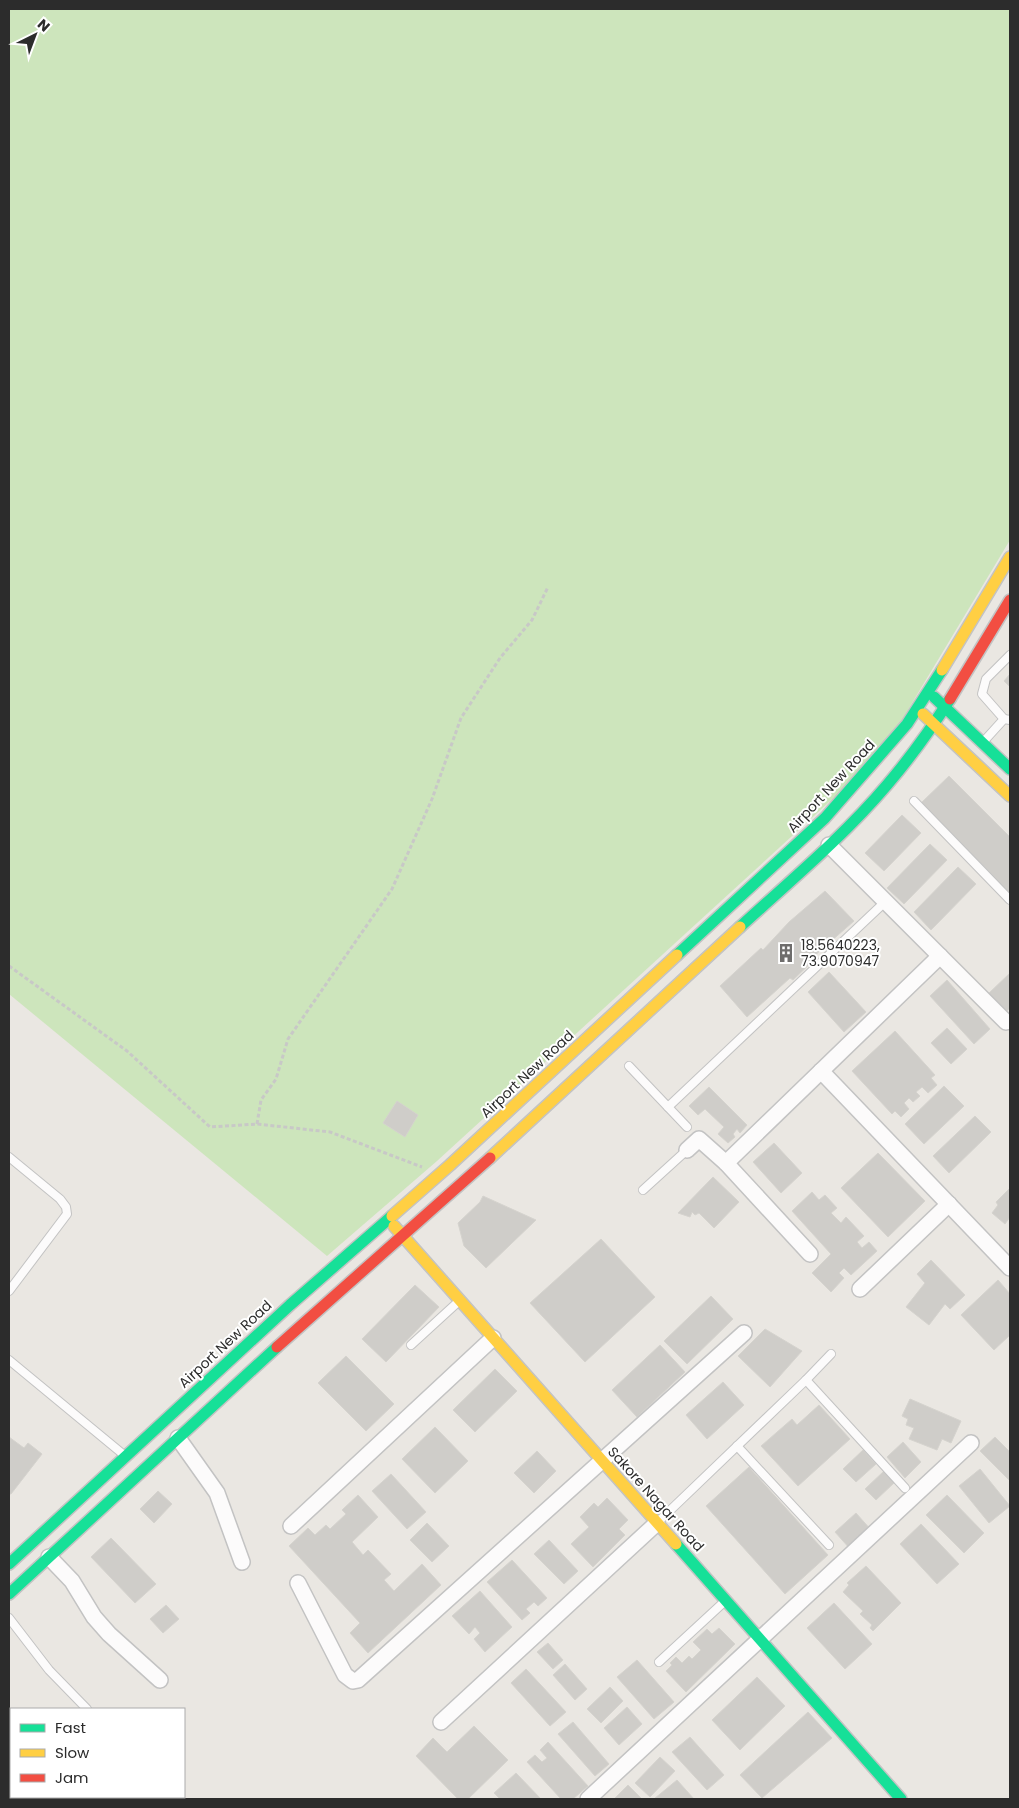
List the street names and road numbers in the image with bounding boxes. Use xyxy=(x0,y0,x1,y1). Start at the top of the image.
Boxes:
street label: Airport New Road xyxy=(783,735,879,837)
street label: Airport New Road xyxy=(476,1026,578,1122)
street label: Airport New Road xyxy=(174,1296,276,1392)
street label: Sakore Nagar Road xyxy=(603,1442,709,1556)

